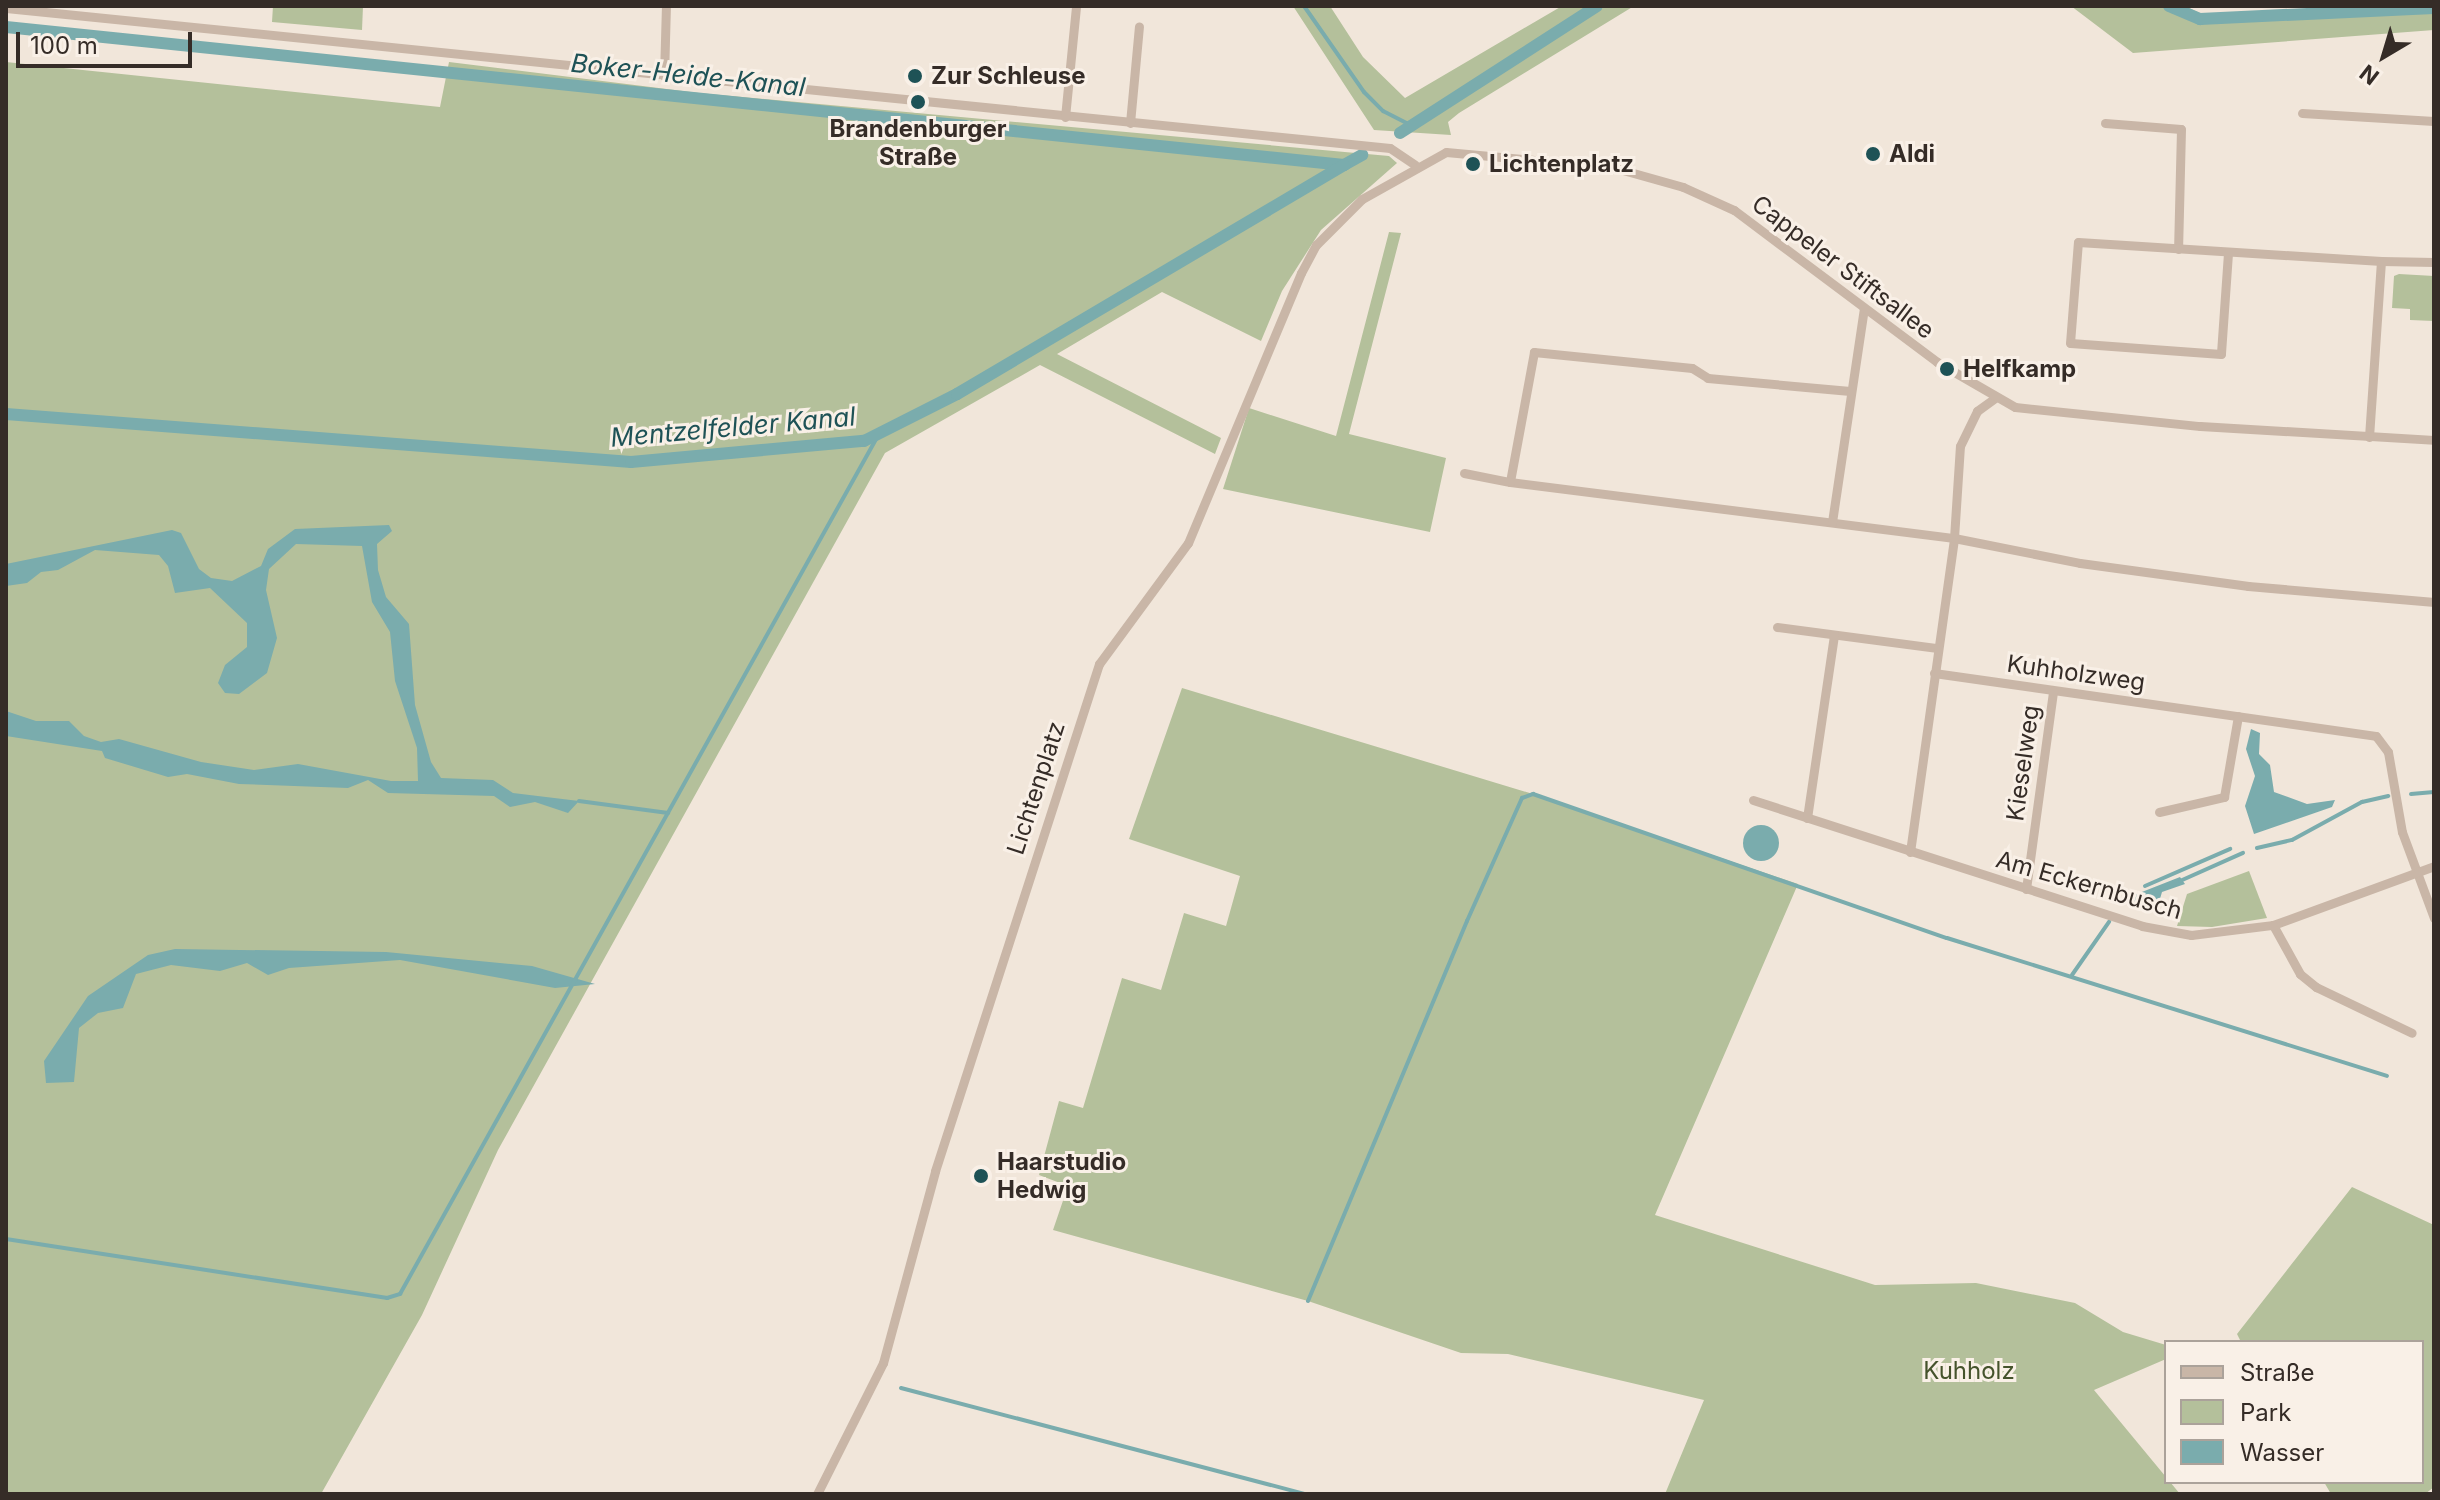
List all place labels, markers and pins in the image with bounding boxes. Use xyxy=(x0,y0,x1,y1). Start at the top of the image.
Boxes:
place label: Zur Schleuse xyxy=(931,62,1086,90)
marker: Zur Schleuse xyxy=(906,67,924,85)
marker: Brandenburger Straße xyxy=(909,93,927,111)
place label: Brandenburger Straße xyxy=(829,115,1007,171)
place label: Aldi xyxy=(1889,140,1935,168)
marker: Aldi xyxy=(1864,145,1882,163)
place label: Lichtenplatz xyxy=(1489,150,1634,178)
marker: Lichtenplatz xyxy=(1464,155,1482,173)
place label: Helfkamp xyxy=(1963,355,2076,383)
marker: Helfkamp xyxy=(1938,360,1956,378)
place label: Haarstudio Hedwig xyxy=(997,1148,1126,1204)
marker: Haarstudio Hedwig xyxy=(972,1167,990,1185)

